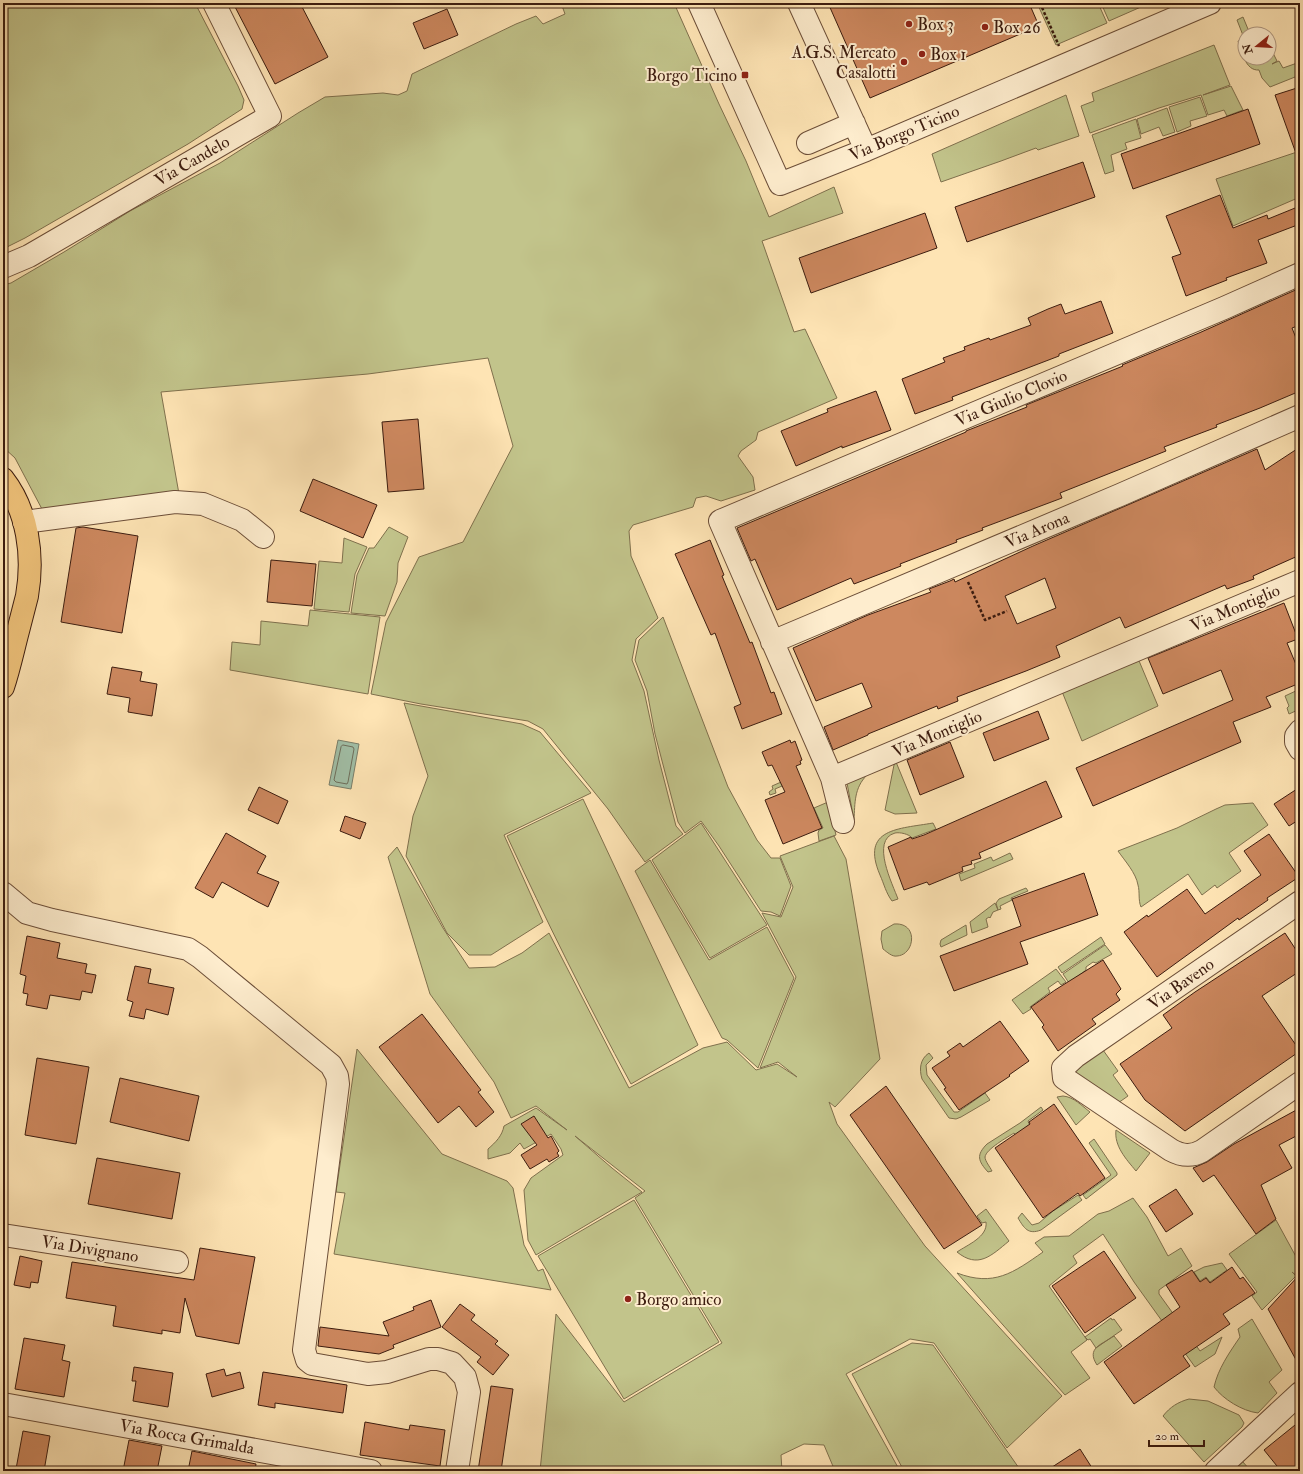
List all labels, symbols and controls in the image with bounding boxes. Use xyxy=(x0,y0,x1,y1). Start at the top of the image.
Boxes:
place label: Box 3 xyxy=(917,14,954,35)
place label: Box 26 xyxy=(993,17,1042,38)
marker: Box 3 xyxy=(904,19,914,29)
marker: Box 26 xyxy=(980,22,990,32)
north arrow xyxy=(1237,26,1277,66)
text: N xyxy=(1240,41,1256,57)
place label: A.G.S. Mercato Casalotti xyxy=(791,42,896,83)
place label: Box 1 xyxy=(930,44,966,65)
marker: Box 1 xyxy=(917,49,927,59)
marker: A.G.S. Mercato Casalotti xyxy=(899,57,909,67)
place label: Borgo Ticino xyxy=(646,65,737,86)
marker: Borgo Ticino xyxy=(740,70,750,80)
street label: Via Borgo Ticino xyxy=(846,100,962,166)
street label: Via Candelo xyxy=(151,131,233,191)
street label: Via Giulio Clovio xyxy=(952,365,1070,431)
street label: Via Arona xyxy=(1002,507,1073,553)
street label: Via Montiglio xyxy=(1187,580,1283,636)
street label: Via Montiglio xyxy=(889,706,985,762)
street label: Via Baveno xyxy=(1144,954,1218,1014)
street label: Via Divignano xyxy=(40,1231,140,1267)
place label: Borgo amico xyxy=(636,1289,721,1310)
marker: Borgo amico xyxy=(623,1294,633,1304)
street label: Via Rocca Grimalda xyxy=(118,1415,257,1459)
scale bar xyxy=(1149,1422,1204,1448)
text: 20 m xyxy=(1155,1429,1180,1444)

